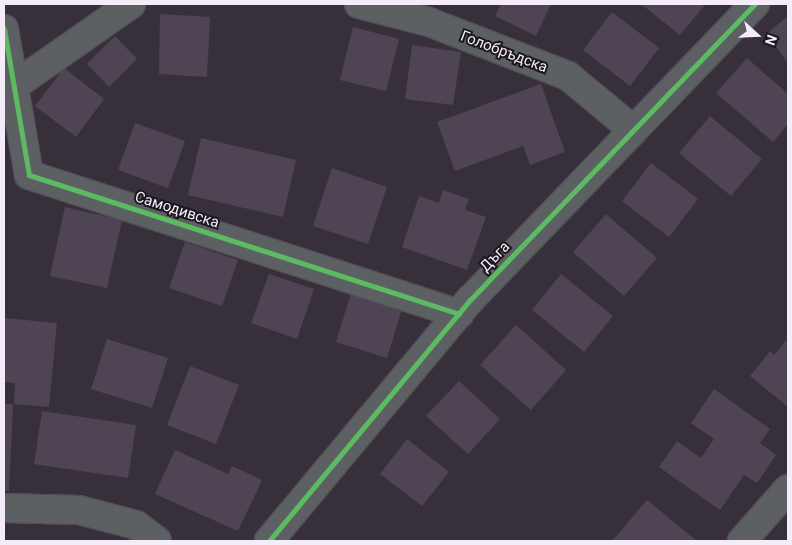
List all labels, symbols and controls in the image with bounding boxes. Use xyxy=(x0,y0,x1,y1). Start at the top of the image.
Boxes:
north arrow xyxy=(732,10,782,60)
street label: Голобръдска xyxy=(458,27,550,77)
text: N xyxy=(762,33,780,48)
street label: Самодивска xyxy=(133,188,221,232)
street label: Дъга xyxy=(476,238,514,276)

